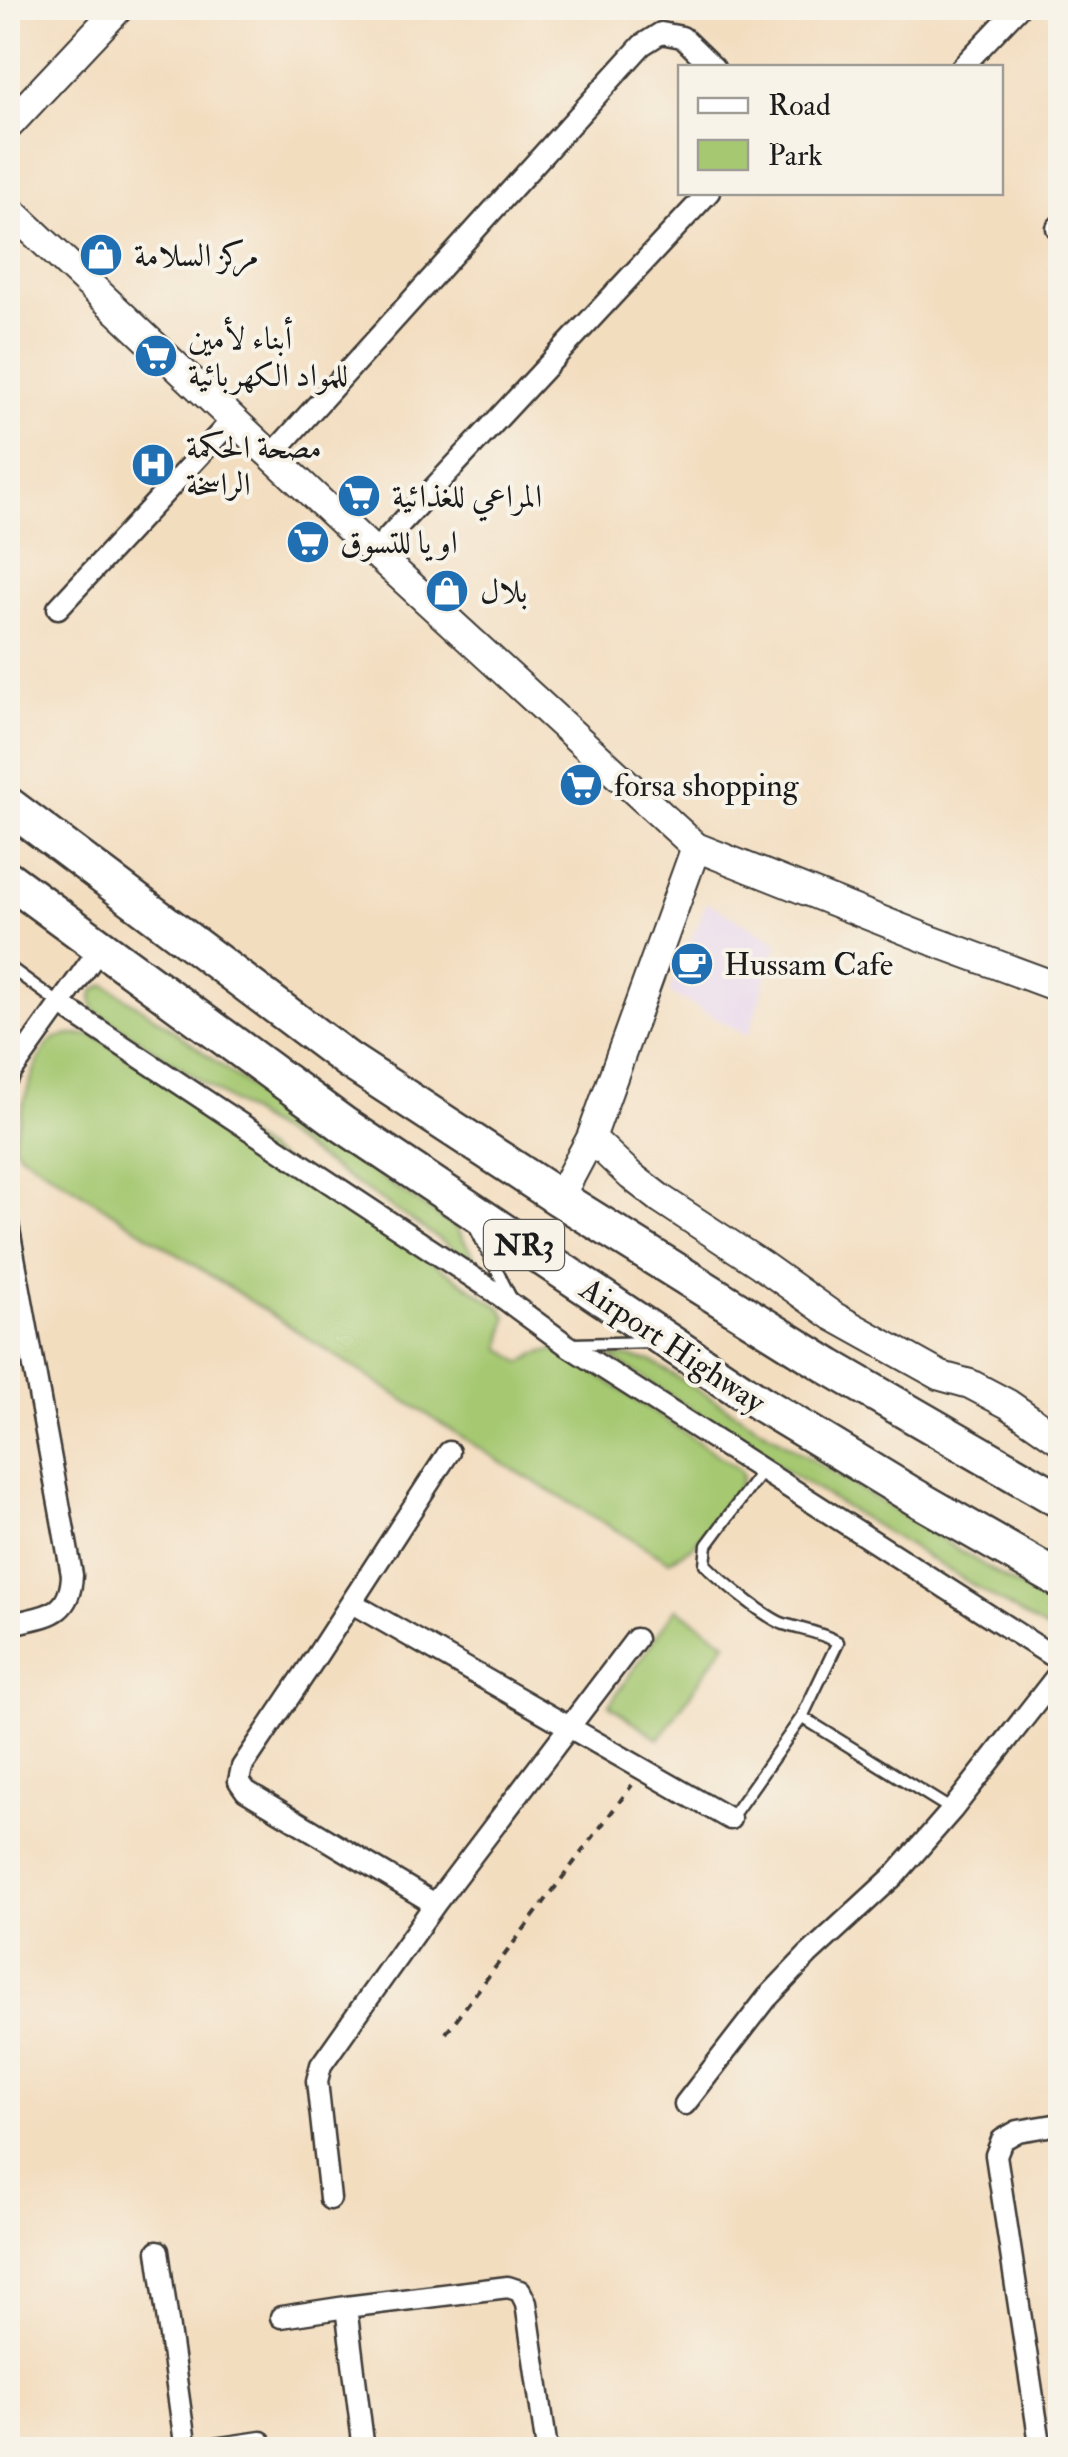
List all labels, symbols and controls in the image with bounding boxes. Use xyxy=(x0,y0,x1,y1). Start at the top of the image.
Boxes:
legend xyxy=(678,65,1003,195)
text: Road xyxy=(768,87,831,124)
text: Park xyxy=(768,137,823,174)
shop icon: مركز السلامة xyxy=(78,232,124,278)
place label: مركز السلامة xyxy=(134,236,259,277)
place label: أبناء لأمين للمواد الكهربائية xyxy=(188,316,348,396)
supermarket icon: أبناء لأمين للمواد الكهربائية xyxy=(133,333,179,379)
place label: مصحة الحكمة الراسخة xyxy=(186,428,322,505)
hospital icon: مصحة الحكمة الراسخة xyxy=(130,442,176,488)
supermarket icon: المراعي للغذائية xyxy=(336,473,382,519)
place label: المراعي للغذائية xyxy=(392,477,542,522)
supermarket icon: او يا للتسوق xyxy=(285,519,331,565)
place label: او يا للتسوق xyxy=(340,523,458,563)
shop icon: بلال xyxy=(424,568,470,614)
place label: بلال xyxy=(480,572,528,612)
supermarket icon: forsa shopping xyxy=(558,762,604,808)
place label: forsa shopping xyxy=(614,766,800,806)
cafe icon: Hussam Cafe xyxy=(669,941,715,987)
place label: Hussam Cafe xyxy=(724,945,893,985)
road number: NR3 xyxy=(484,1220,564,1270)
street label: Airport Highway xyxy=(571,1269,773,1423)

